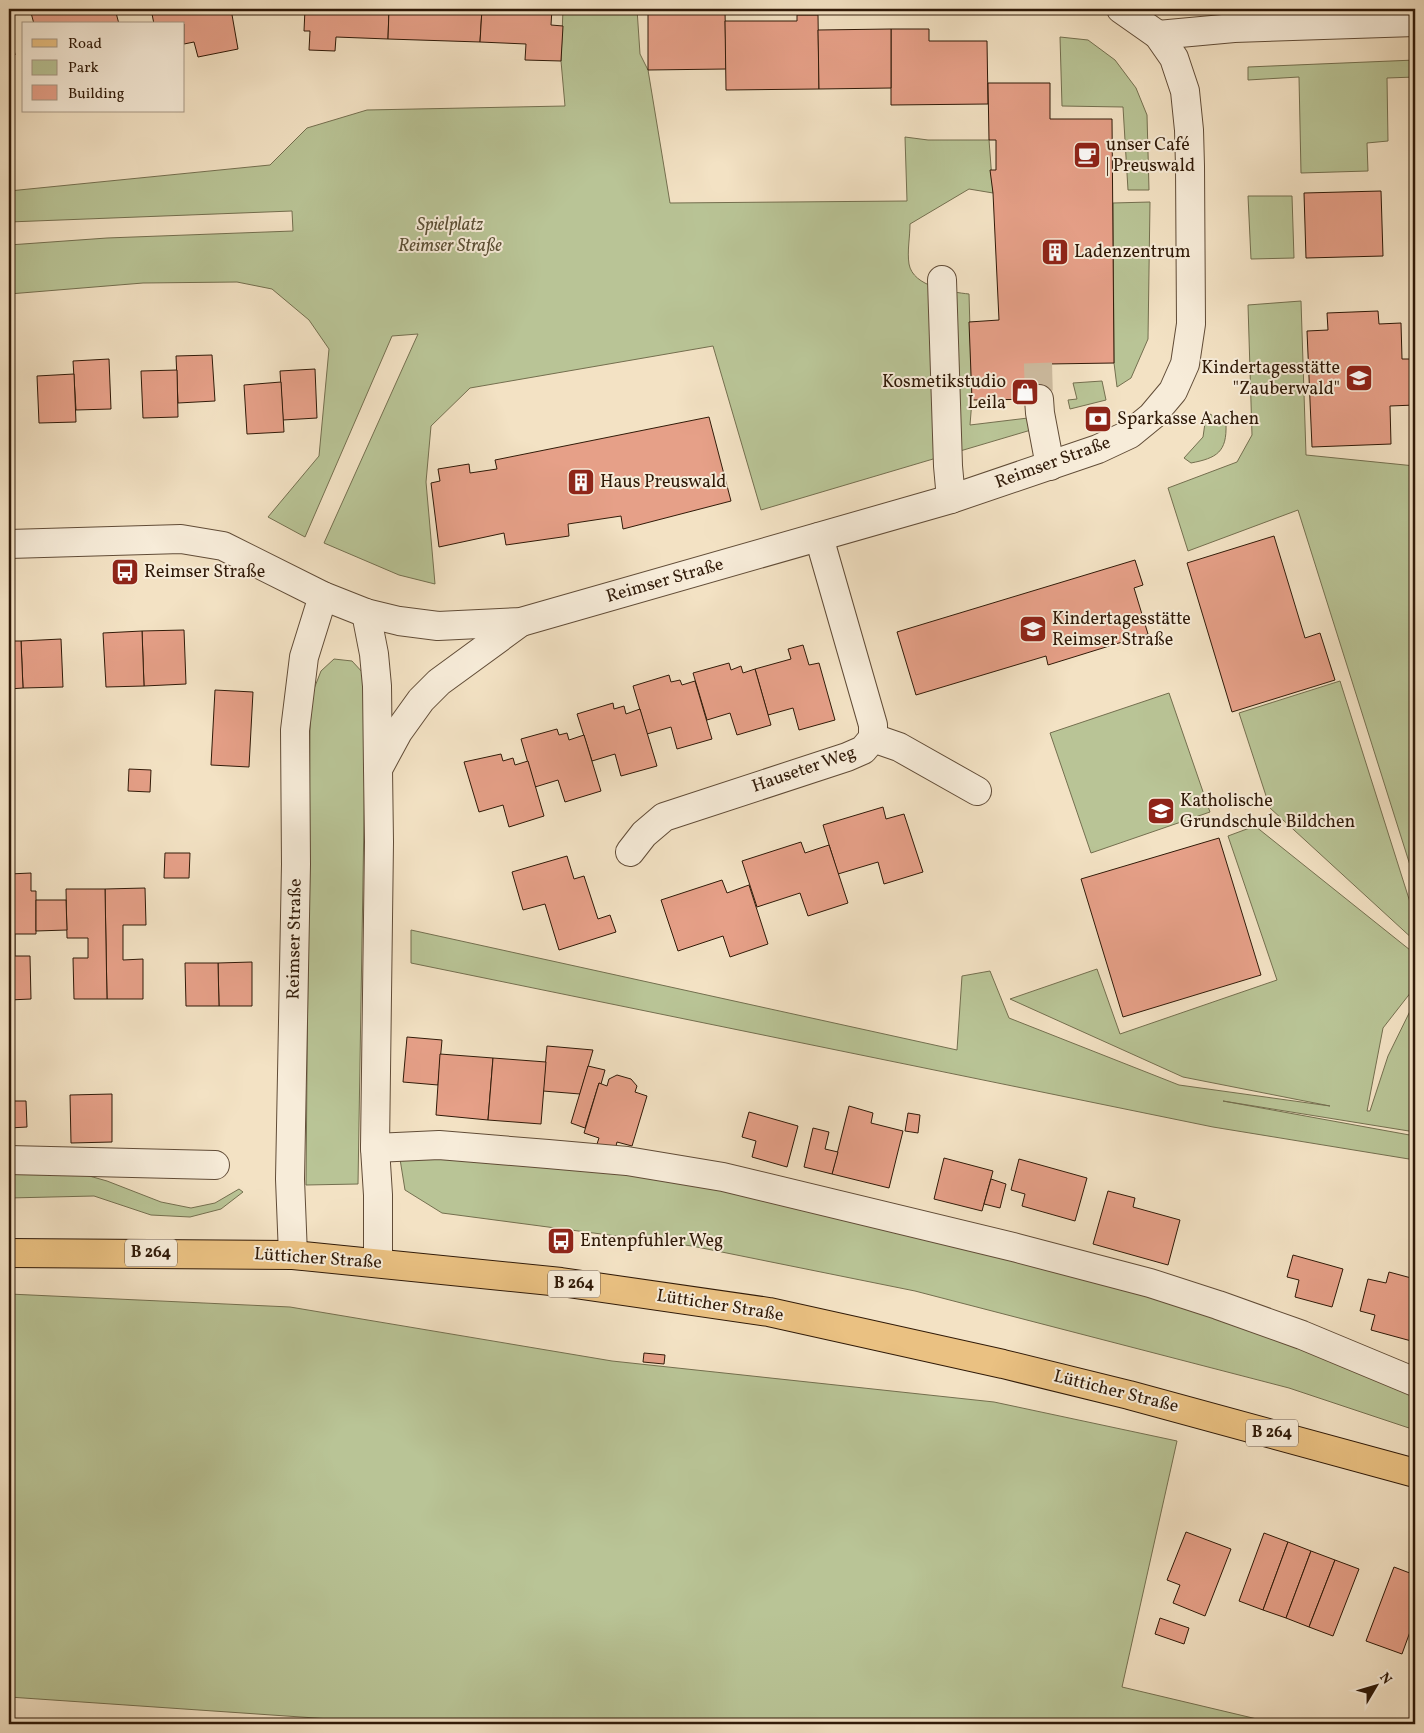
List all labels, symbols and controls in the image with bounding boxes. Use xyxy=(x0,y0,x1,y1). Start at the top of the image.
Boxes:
legend xyxy=(22,22,185,112)
text: Road xyxy=(68,34,102,55)
text: Park xyxy=(68,58,99,79)
text: Building xyxy=(68,84,125,105)
place label: unser Café | Preuswald xyxy=(1106,133,1195,179)
cafe icon: unser Café | Preuswald xyxy=(1072,140,1102,170)
park label: Spielplatz Reimser Straße xyxy=(398,213,502,259)
building icon: Ladenzentrum xyxy=(1040,237,1070,267)
place label: Ladenzentrum xyxy=(1074,240,1191,265)
place label: Kindertagesstätte "Zauberwald" xyxy=(1201,356,1340,402)
school or university icon: Kindertagesstätte "Zauberwald" xyxy=(1344,363,1374,393)
place label: Kosmetikstudio Leila xyxy=(882,370,1006,416)
shop icon: Kosmetikstudio Leila xyxy=(1010,377,1040,407)
bank icon: Sparkasse Aachen xyxy=(1083,404,1113,434)
place label: Sparkasse Aachen xyxy=(1117,407,1260,432)
street label: Reimser Straße xyxy=(992,431,1114,495)
building icon: Haus Preuswald xyxy=(566,467,596,497)
place label: Haus Preuswald xyxy=(600,470,726,495)
street label: Reimser Straße xyxy=(603,552,727,610)
bus stop icon: Reimser Straße xyxy=(110,557,140,587)
place label: Reimser Straße xyxy=(144,560,265,585)
place label: Kindertagesstätte Reimser Straße xyxy=(1052,607,1191,653)
school or university icon: Kindertagesstätte Reimser Straße xyxy=(1018,614,1048,644)
street label: Hauseter Weg xyxy=(749,741,859,799)
place label: Katholische Grundschule Bildchen xyxy=(1180,789,1355,835)
school or university icon: Katholische Grundschule Bildchen xyxy=(1146,796,1176,826)
street label: Reimser Straße xyxy=(281,878,309,1000)
bus stop icon: Entenpfuhler Weg xyxy=(546,1226,576,1256)
place label: Entenpfuhler Weg xyxy=(580,1229,723,1254)
road number: B 264 xyxy=(125,1240,177,1266)
street label: Lütticher Straße xyxy=(253,1242,383,1276)
road number: B 264 xyxy=(548,1270,600,1298)
street label: Lütticher Straße xyxy=(655,1284,785,1328)
street label: Lütticher Straße xyxy=(1051,1364,1181,1420)
road number: B 264 xyxy=(1246,1420,1298,1446)
north arrow xyxy=(1352,1660,1402,1710)
text: N xyxy=(1374,1669,1396,1689)

